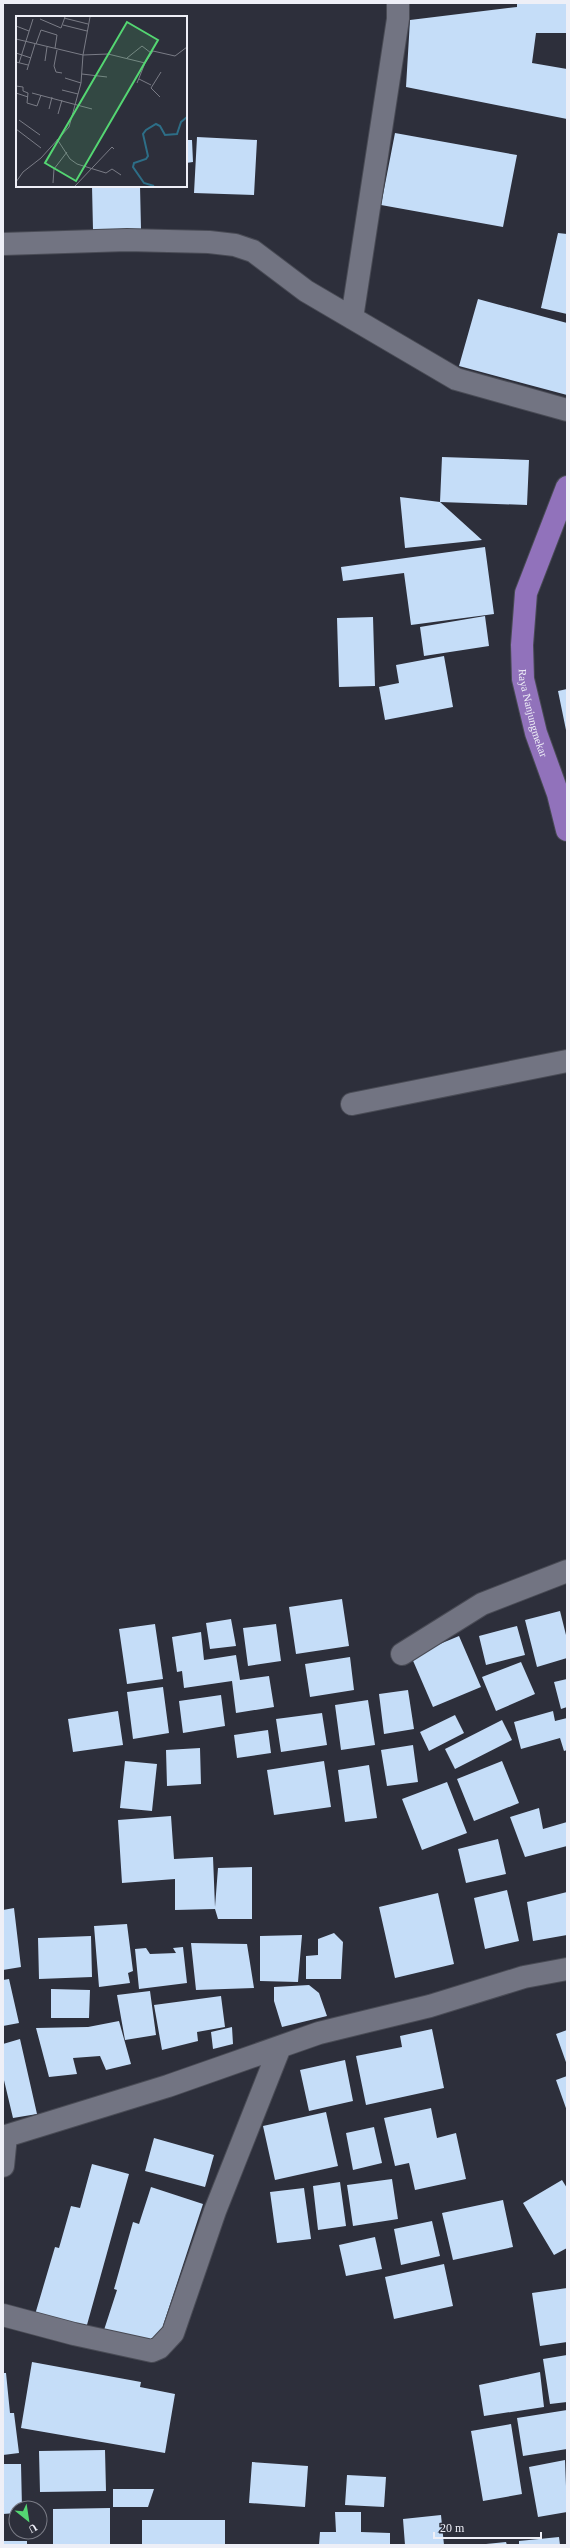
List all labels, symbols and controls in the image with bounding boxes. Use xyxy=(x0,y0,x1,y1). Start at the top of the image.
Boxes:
inset map xyxy=(16,16,187,187)
street label: Raya Nanjungmekar xyxy=(517,669,550,759)
north arrow xyxy=(8,2500,48,2540)
scale bar xyxy=(434,2514,541,2540)
text: U xyxy=(27,2521,39,2536)
text: 20 m xyxy=(440,2521,465,2535)

